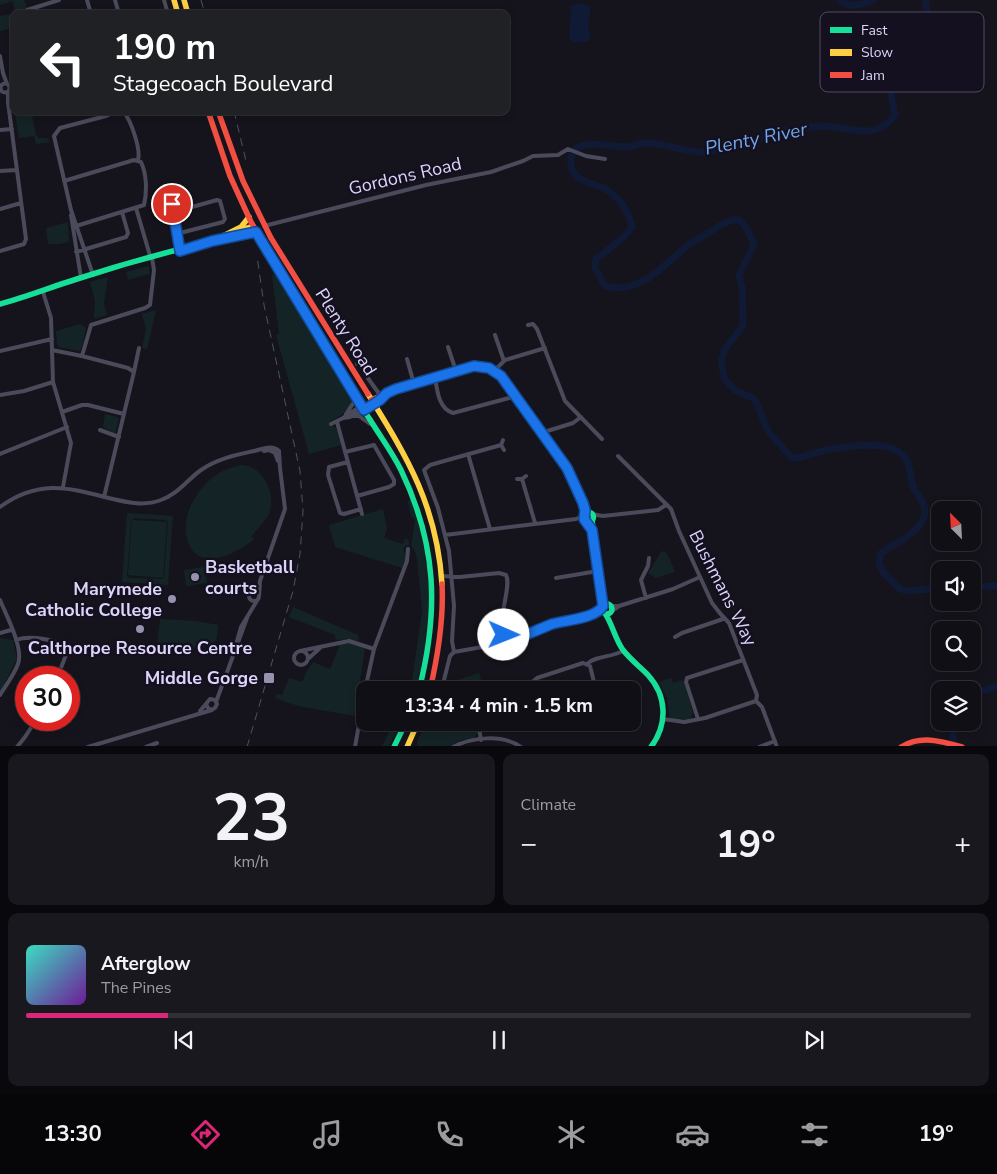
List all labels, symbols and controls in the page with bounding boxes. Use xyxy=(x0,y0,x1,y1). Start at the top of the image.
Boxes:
legend xyxy=(820,12,984,92)
text: Fast xyxy=(861,21,887,40)
text: 190 m xyxy=(113,24,216,71)
icon: left xyxy=(30,30,95,95)
text: Slow xyxy=(861,43,893,62)
text: Jam xyxy=(860,66,885,85)
text: Stagecoach Boulevard xyxy=(113,69,333,99)
water label: Plenty River xyxy=(703,116,810,162)
street label: Gordons Road xyxy=(346,151,464,201)
pin xyxy=(151,183,193,225)
icon: arrive xyxy=(158,190,186,218)
street label: Plenty Road xyxy=(310,284,382,380)
north arrow xyxy=(931,501,981,551)
map controls xyxy=(931,501,981,731)
street label: Bushmans Way xyxy=(683,526,763,651)
place label: Basketball courts xyxy=(205,555,295,600)
button: sound xyxy=(931,561,981,611)
marker: Basketball courts xyxy=(189,571,201,583)
place label: Marymede Catholic College xyxy=(25,577,162,622)
marker: Marymede Catholic College xyxy=(166,593,178,605)
position arrow xyxy=(477,608,529,660)
button: search xyxy=(931,621,981,671)
marker: Calthorpe Resource Centre xyxy=(134,623,146,635)
place label: Calthorpe Resource Centre xyxy=(28,636,252,660)
speed limit sign: 30 xyxy=(15,666,80,731)
place label: Middle Gorge xyxy=(145,666,258,690)
marker: Middle Gorge xyxy=(262,671,276,685)
button: layers xyxy=(931,681,981,731)
text: 13:34 · 4 min · 1.5 km xyxy=(404,693,593,719)
text: 23 xyxy=(212,774,290,863)
text: Climate xyxy=(521,794,576,816)
text: 19° xyxy=(716,819,776,870)
text: − xyxy=(521,825,537,863)
text: + xyxy=(954,825,971,863)
text: km/h xyxy=(234,851,269,873)
text: Afterglow xyxy=(101,951,191,977)
text: The Pines xyxy=(101,977,171,999)
icon: previous xyxy=(170,1026,198,1054)
icon: pause xyxy=(485,1026,513,1054)
icon: next xyxy=(800,1026,828,1054)
icon: directions xyxy=(188,1117,223,1152)
icon: music xyxy=(310,1117,345,1152)
icon: phone xyxy=(432,1117,467,1152)
icon: climate xyxy=(554,1117,589,1152)
icon: car xyxy=(675,1117,710,1152)
icon: filters xyxy=(797,1117,832,1152)
text: 13:30 xyxy=(43,1119,102,1149)
text: 19° xyxy=(919,1119,954,1149)

